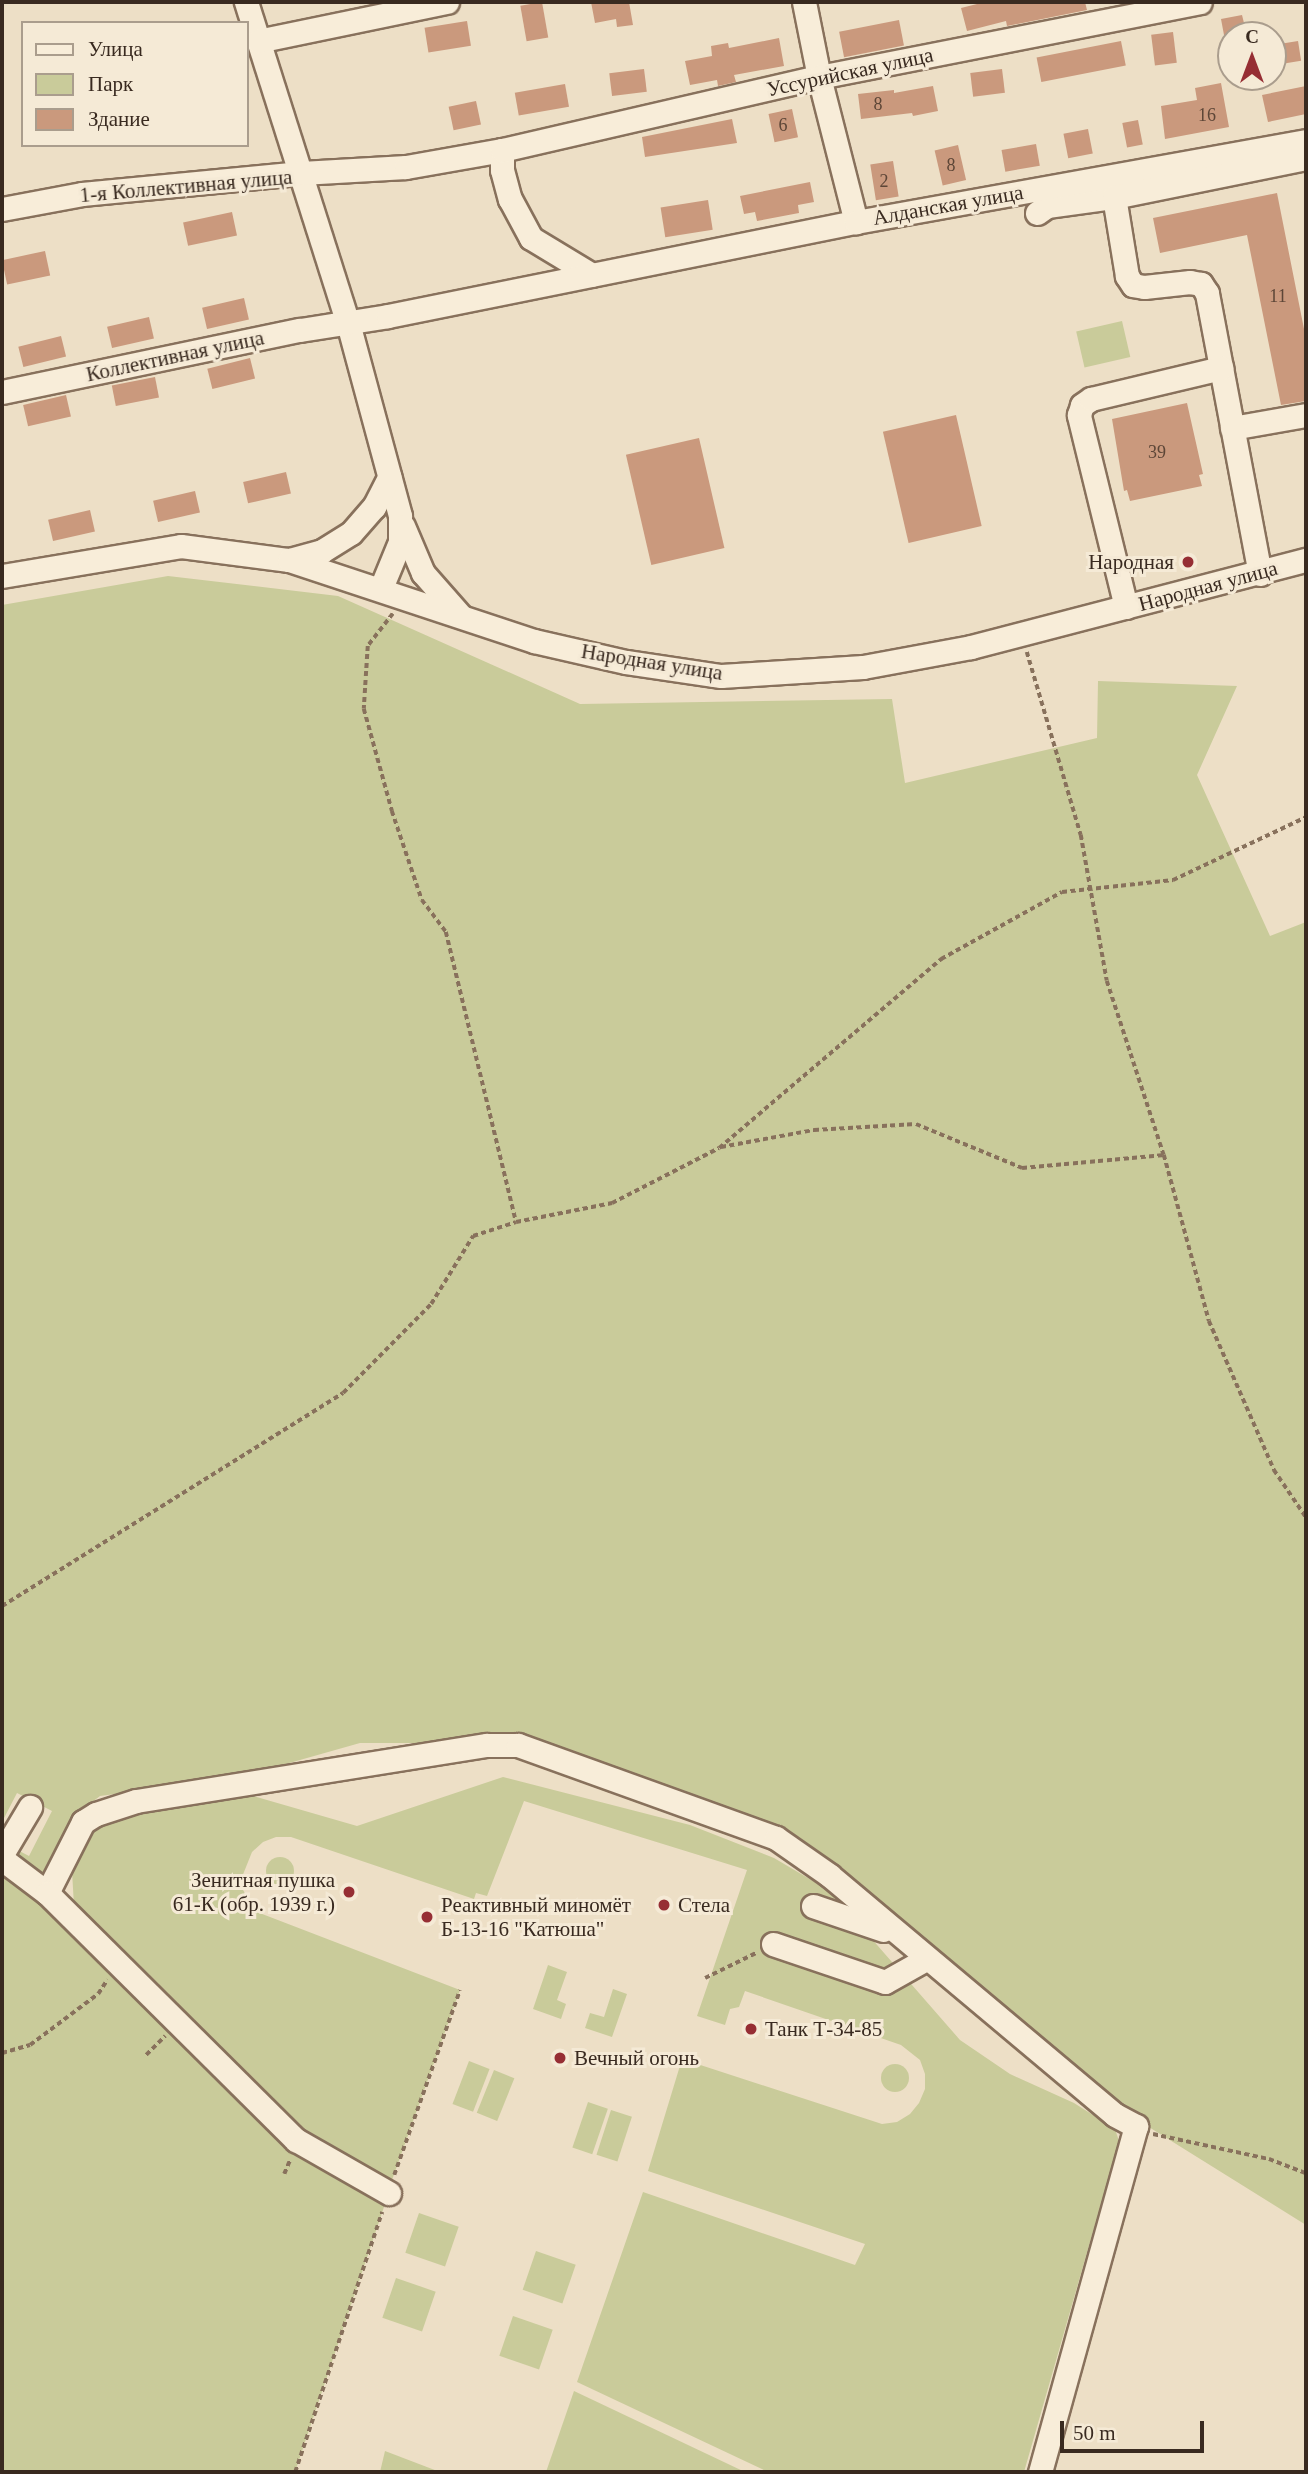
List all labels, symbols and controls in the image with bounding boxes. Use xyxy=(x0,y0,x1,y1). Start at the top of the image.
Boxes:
legend xyxy=(21,21,248,147)
north arrow xyxy=(1217,21,1287,91)
text: С xyxy=(1245,26,1259,47)
text: Улица xyxy=(88,37,143,61)
street label: Уссурийская улица xyxy=(764,42,936,102)
text: Парк xyxy=(88,72,133,96)
house number: 8 xyxy=(874,93,882,115)
house number: 16 xyxy=(1198,104,1216,126)
text: Здание xyxy=(88,107,150,131)
house number: 6 xyxy=(778,114,788,136)
house number: 8 xyxy=(946,154,956,176)
street label: 1-я Коллективная улица xyxy=(79,164,293,208)
house number: 2 xyxy=(880,170,888,192)
street label: Алданская улица xyxy=(871,179,1025,231)
house number: 11 xyxy=(1269,285,1287,307)
street label: Коллективная улица xyxy=(84,325,266,387)
house number: 39 xyxy=(1148,441,1166,463)
place label: Народная xyxy=(1088,549,1174,575)
marker: Народная xyxy=(1180,554,1196,570)
street label: Народная улица xyxy=(1136,555,1280,617)
street label: Народная улица xyxy=(579,638,725,686)
place label: Зенитная пушка 61-К (обр. 1939 г.) xyxy=(173,1867,335,1917)
marker: Зенитная пушка 61-К (обр. 1939 г.) xyxy=(341,1884,357,1900)
place label: Реактивный миномёт Б-13-16 "Катюша" xyxy=(441,1892,631,1942)
place label: Стела xyxy=(678,1892,730,1918)
marker: Стела xyxy=(656,1897,672,1913)
marker: Реактивный миномёт Б-13-16 "Катюша" xyxy=(419,1909,435,1925)
place label: Танк Т-34-85 xyxy=(765,2016,882,2042)
marker: Танк Т-34-85 xyxy=(743,2021,759,2037)
place label: Вечный огонь xyxy=(574,2045,699,2071)
marker: Вечный огонь xyxy=(552,2050,568,2066)
scale bar xyxy=(1063,2408,1206,2452)
text: 50 m xyxy=(1073,2421,1116,2445)

